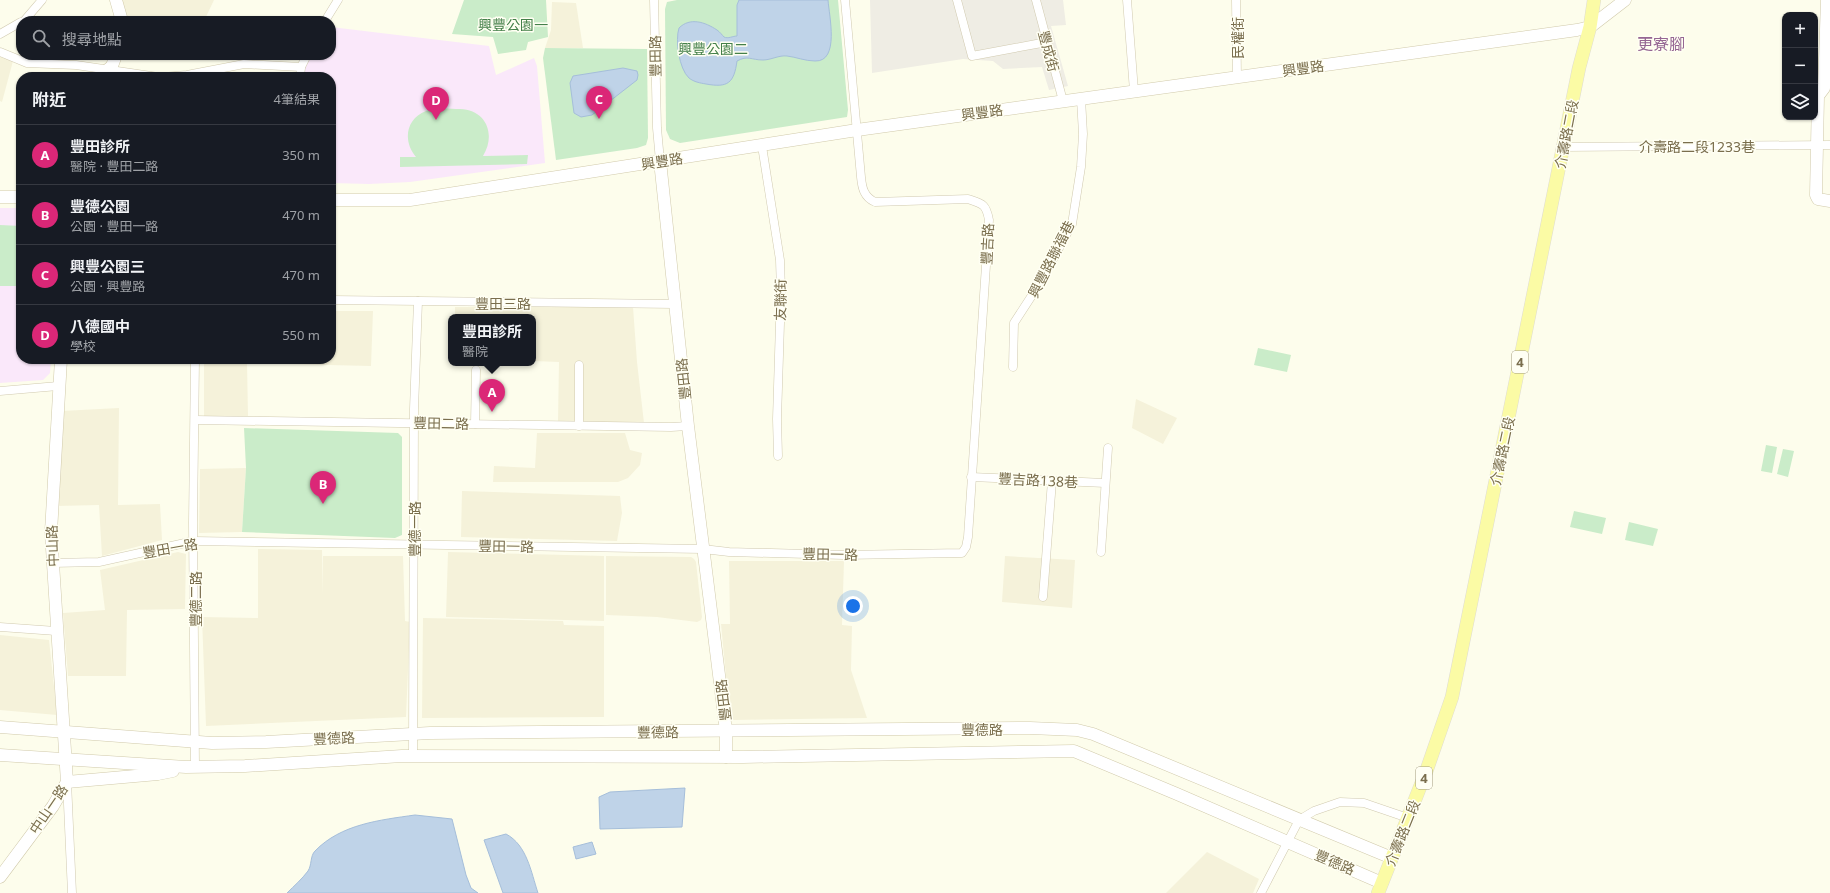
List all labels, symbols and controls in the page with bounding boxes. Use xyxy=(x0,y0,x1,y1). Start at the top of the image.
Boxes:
map controls xyxy=(1782,12,1818,120)
button: + xyxy=(1782,12,1818,48)
park label: 興豐公園一 xyxy=(478,15,548,34)
search box xyxy=(16,16,336,60)
street label: 民權街 xyxy=(1228,17,1247,59)
icon: search xyxy=(30,27,52,49)
street label: 豐成街 xyxy=(1034,28,1064,74)
text: 搜尋地點 xyxy=(62,29,122,49)
district label: 更寮腳 xyxy=(1637,33,1685,55)
street label: 豐田路 xyxy=(645,35,665,77)
park label: 興豐公園二 xyxy=(678,39,748,58)
button: − xyxy=(1782,48,1818,84)
street label: 興豐路 xyxy=(1281,56,1325,80)
button: layers xyxy=(1782,84,1818,120)
pin: C xyxy=(586,86,612,119)
pin: D xyxy=(423,87,449,120)
text: 附近 xyxy=(32,88,66,111)
text: 4筆結果 xyxy=(274,90,320,108)
street label: 介壽路二段 xyxy=(1550,98,1582,170)
street label: 興豐路 xyxy=(960,100,1004,124)
text: 豐田診所 xyxy=(70,136,130,156)
street label: 介壽路二段1233巷 xyxy=(1639,137,1755,156)
text: A xyxy=(41,146,50,164)
text: 350 m xyxy=(282,146,320,164)
street label: 興豐路 xyxy=(640,148,684,174)
text: 醫院 · 豐田二路 xyxy=(70,157,158,175)
text: 豐德公園 xyxy=(70,196,130,216)
text: B xyxy=(41,206,49,224)
text: 470 m xyxy=(282,206,320,224)
text: 公園 · 豐田一路 xyxy=(70,217,158,235)
street label: 興豐路聯福巷 xyxy=(1023,217,1079,301)
street label: 豐吉路 xyxy=(976,223,998,265)
text: 興豐公園三 xyxy=(70,256,145,276)
text: C xyxy=(41,266,49,284)
text: 470 m xyxy=(282,266,320,284)
text: 公園 · 興豐路 xyxy=(70,277,145,295)
street label: 友聯街 xyxy=(770,279,790,321)
street label: 豐田三路 xyxy=(475,294,531,313)
popup xyxy=(448,314,536,366)
text: 八德國中 xyxy=(70,316,130,336)
text: 豐田診所 xyxy=(462,321,522,341)
text: D xyxy=(40,326,50,344)
text: 550 m xyxy=(282,326,320,344)
text: 學校 xyxy=(70,337,96,355)
text: 醫院 xyxy=(462,342,488,360)
road number: 4 xyxy=(1512,351,1528,373)
street label: 豐田路 xyxy=(671,357,695,401)
pin: A xyxy=(479,379,505,412)
street label: 豐田二路 xyxy=(413,413,469,433)
street label: 介壽路二段 xyxy=(1485,415,1519,487)
street label: 豐吉路138巷 xyxy=(998,468,1078,492)
pin: B xyxy=(310,471,336,504)
street label: 豐德一路 xyxy=(405,501,424,557)
street label: 中山路 xyxy=(42,525,62,567)
street label: 豐田一路 xyxy=(141,534,199,562)
street label: 豐田一路 xyxy=(478,536,534,556)
street label: 豐田一路 xyxy=(802,544,858,564)
street label: 豐德二路 xyxy=(186,571,205,627)
your location xyxy=(843,596,863,616)
street label: 豐田路 xyxy=(711,678,735,722)
street label: 豐德路 xyxy=(961,720,1003,739)
street label: 豐德路 xyxy=(637,722,679,742)
street label: 豐德路 xyxy=(313,727,355,749)
road number: 4 xyxy=(1416,767,1432,789)
street label: 中山一路 xyxy=(24,780,72,838)
street label: 介壽路二段 xyxy=(1380,797,1424,869)
street label: 豐德路 xyxy=(1312,845,1358,879)

